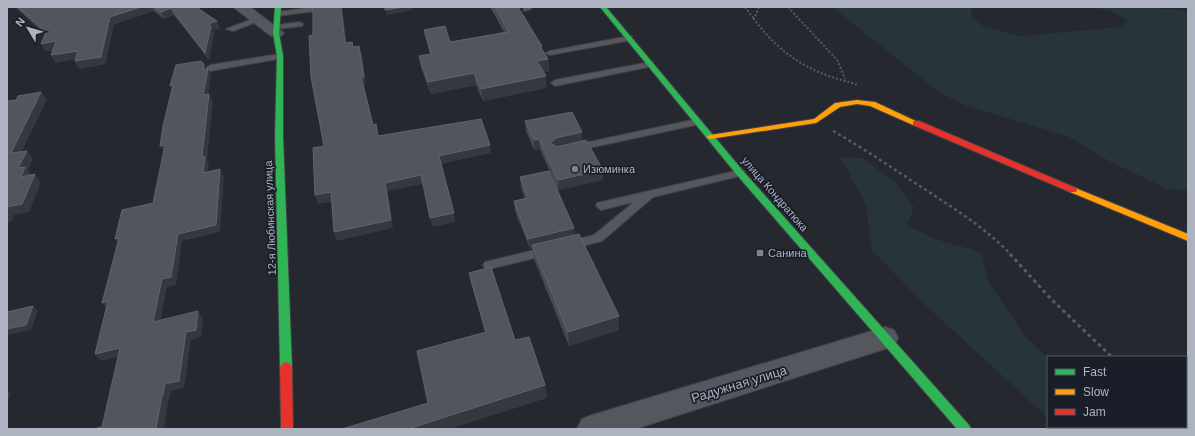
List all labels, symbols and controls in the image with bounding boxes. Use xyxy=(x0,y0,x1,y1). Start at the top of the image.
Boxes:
north arrow xyxy=(8,8,48,48)
text: N xyxy=(13,15,27,29)
street label: улица Кондратюка xyxy=(739,154,811,234)
street label: 12-я Любинская улица xyxy=(262,160,278,276)
place label: Изюминка xyxy=(583,163,636,175)
marker: Изюминка xyxy=(570,164,580,174)
place label: Санина xyxy=(768,247,807,259)
marker: Санина xyxy=(755,248,765,258)
legend xyxy=(1047,356,1187,428)
street label: Радужная улица xyxy=(689,362,789,406)
text: Fast xyxy=(1083,365,1107,379)
text: Slow xyxy=(1083,385,1109,399)
text: Jam xyxy=(1083,405,1106,419)

